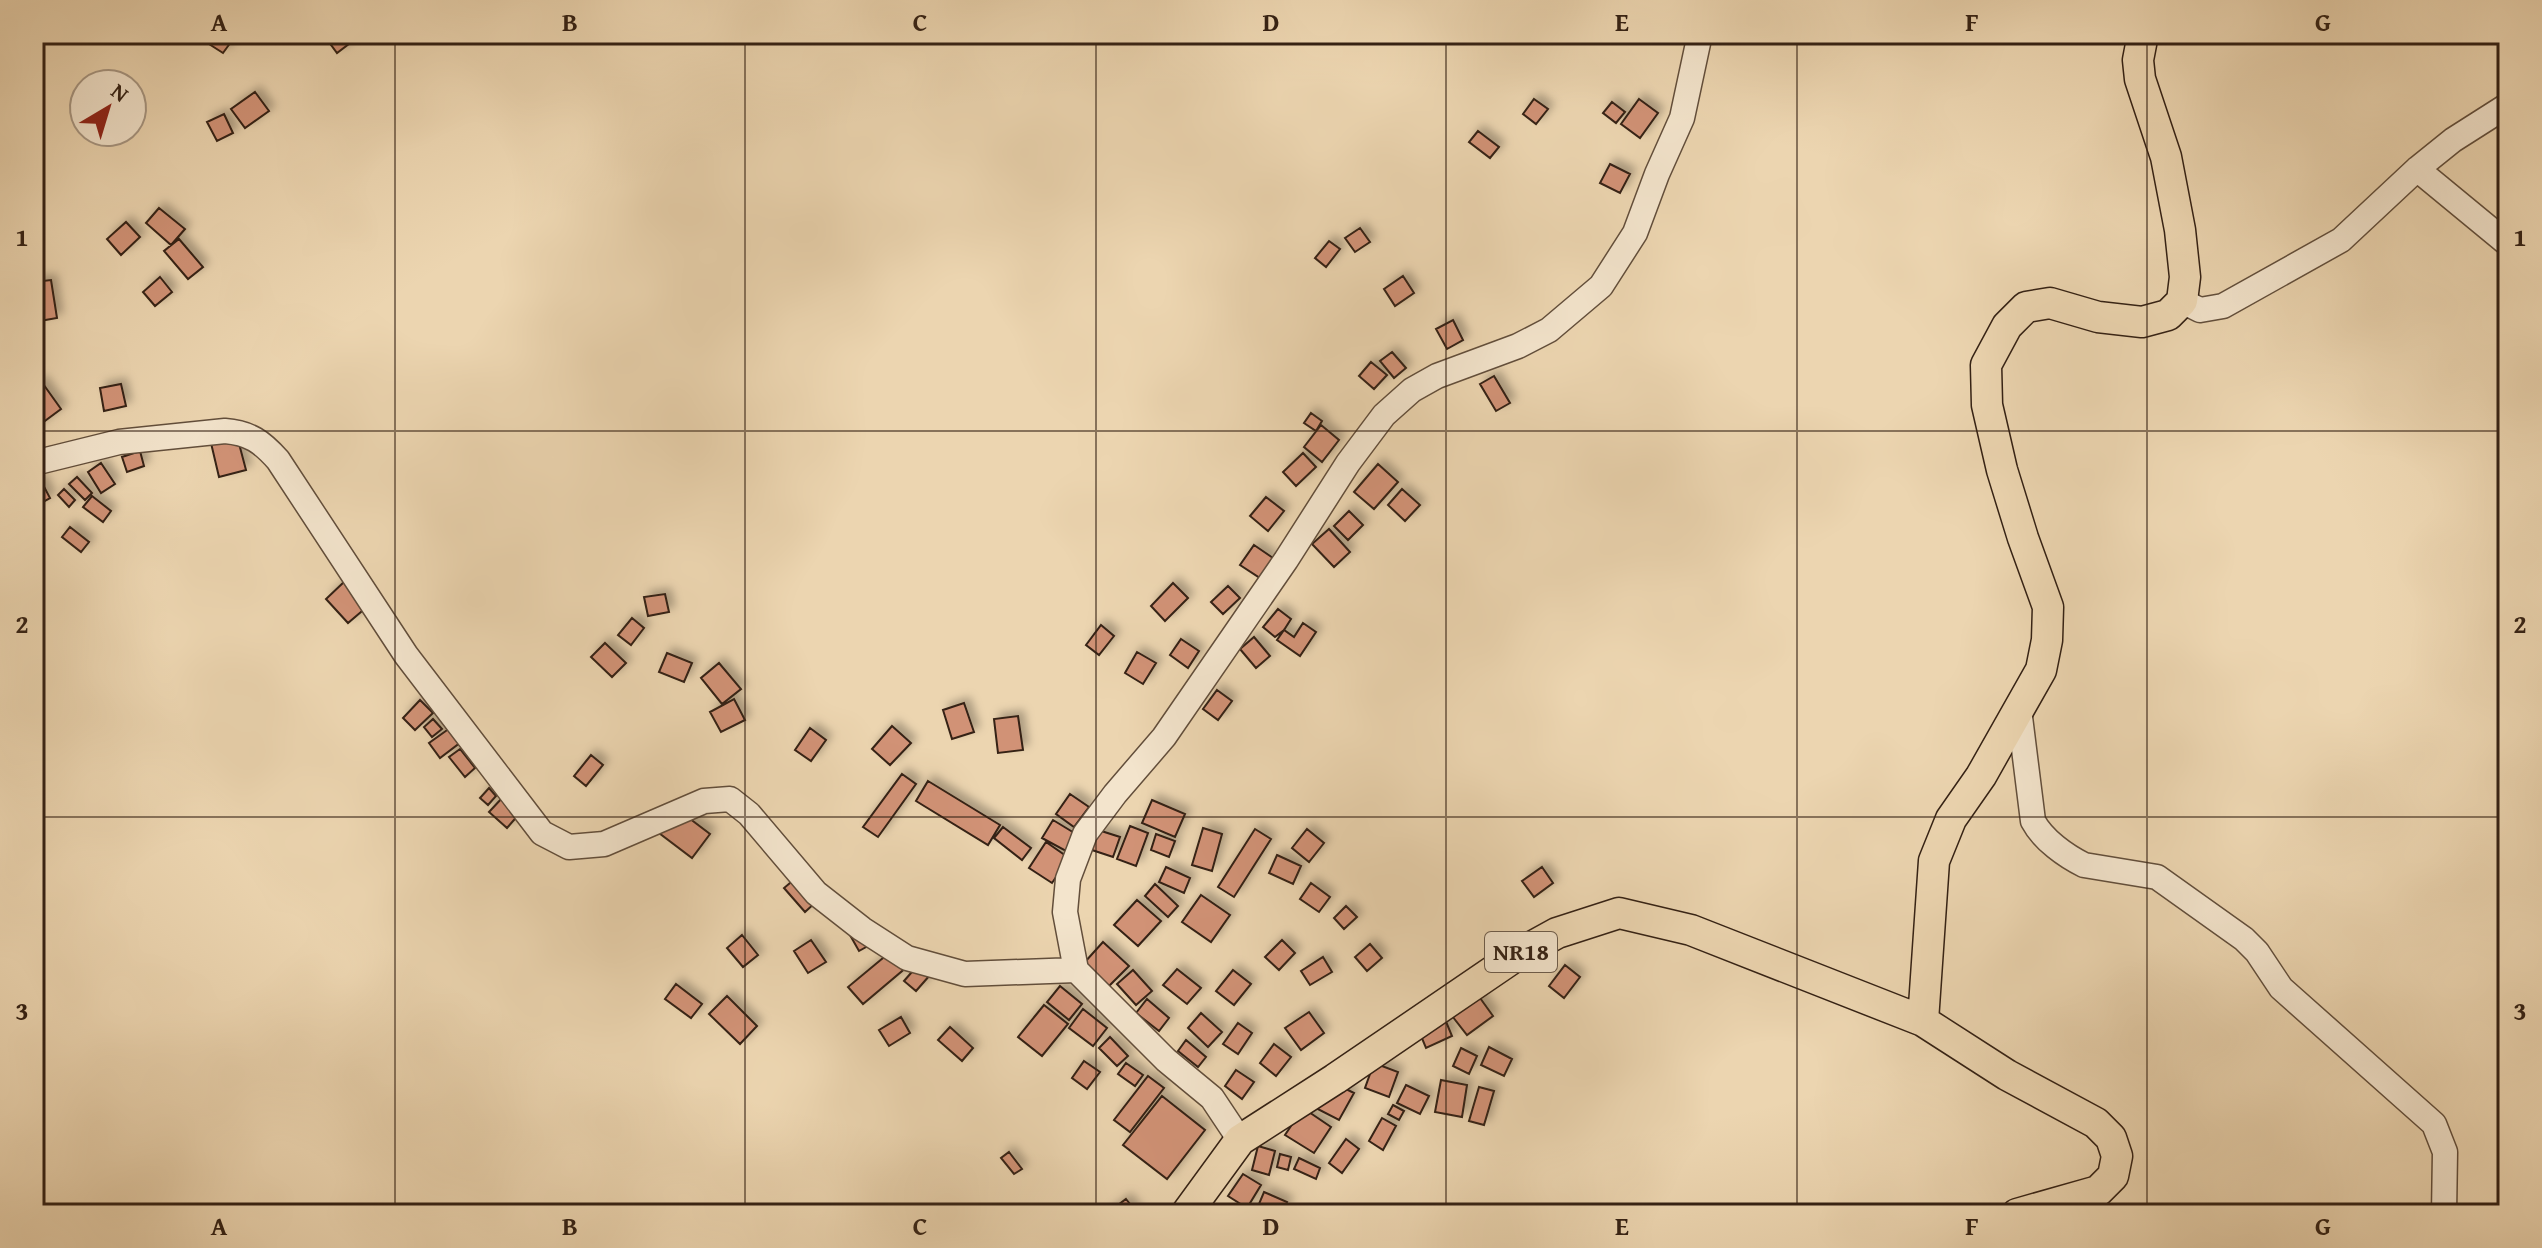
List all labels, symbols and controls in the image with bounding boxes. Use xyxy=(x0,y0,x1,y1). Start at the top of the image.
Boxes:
text: A xyxy=(211,2,228,41)
text: B xyxy=(562,2,578,41)
text: C xyxy=(913,2,927,41)
text: D xyxy=(1263,2,1279,41)
text: E xyxy=(1615,2,1629,41)
text: F xyxy=(1965,2,1979,41)
text: G xyxy=(2315,2,2331,41)
north arrow xyxy=(68,68,148,148)
text: N xyxy=(105,75,136,110)
text: 1 xyxy=(15,217,29,256)
text: 1 xyxy=(2513,217,2527,256)
text: 2 xyxy=(15,604,29,643)
text: 2 xyxy=(2513,604,2527,643)
road number: NR18 xyxy=(1485,932,1557,972)
text: 3 xyxy=(15,991,29,1030)
text: 3 xyxy=(2513,991,2527,1030)
text: A xyxy=(211,1206,228,1245)
text: B xyxy=(562,1206,578,1245)
text: C xyxy=(913,1206,927,1245)
text: D xyxy=(1263,1206,1279,1245)
text: E xyxy=(1615,1206,1629,1245)
text: F xyxy=(1965,1206,1979,1245)
text: G xyxy=(2315,1206,2331,1245)

